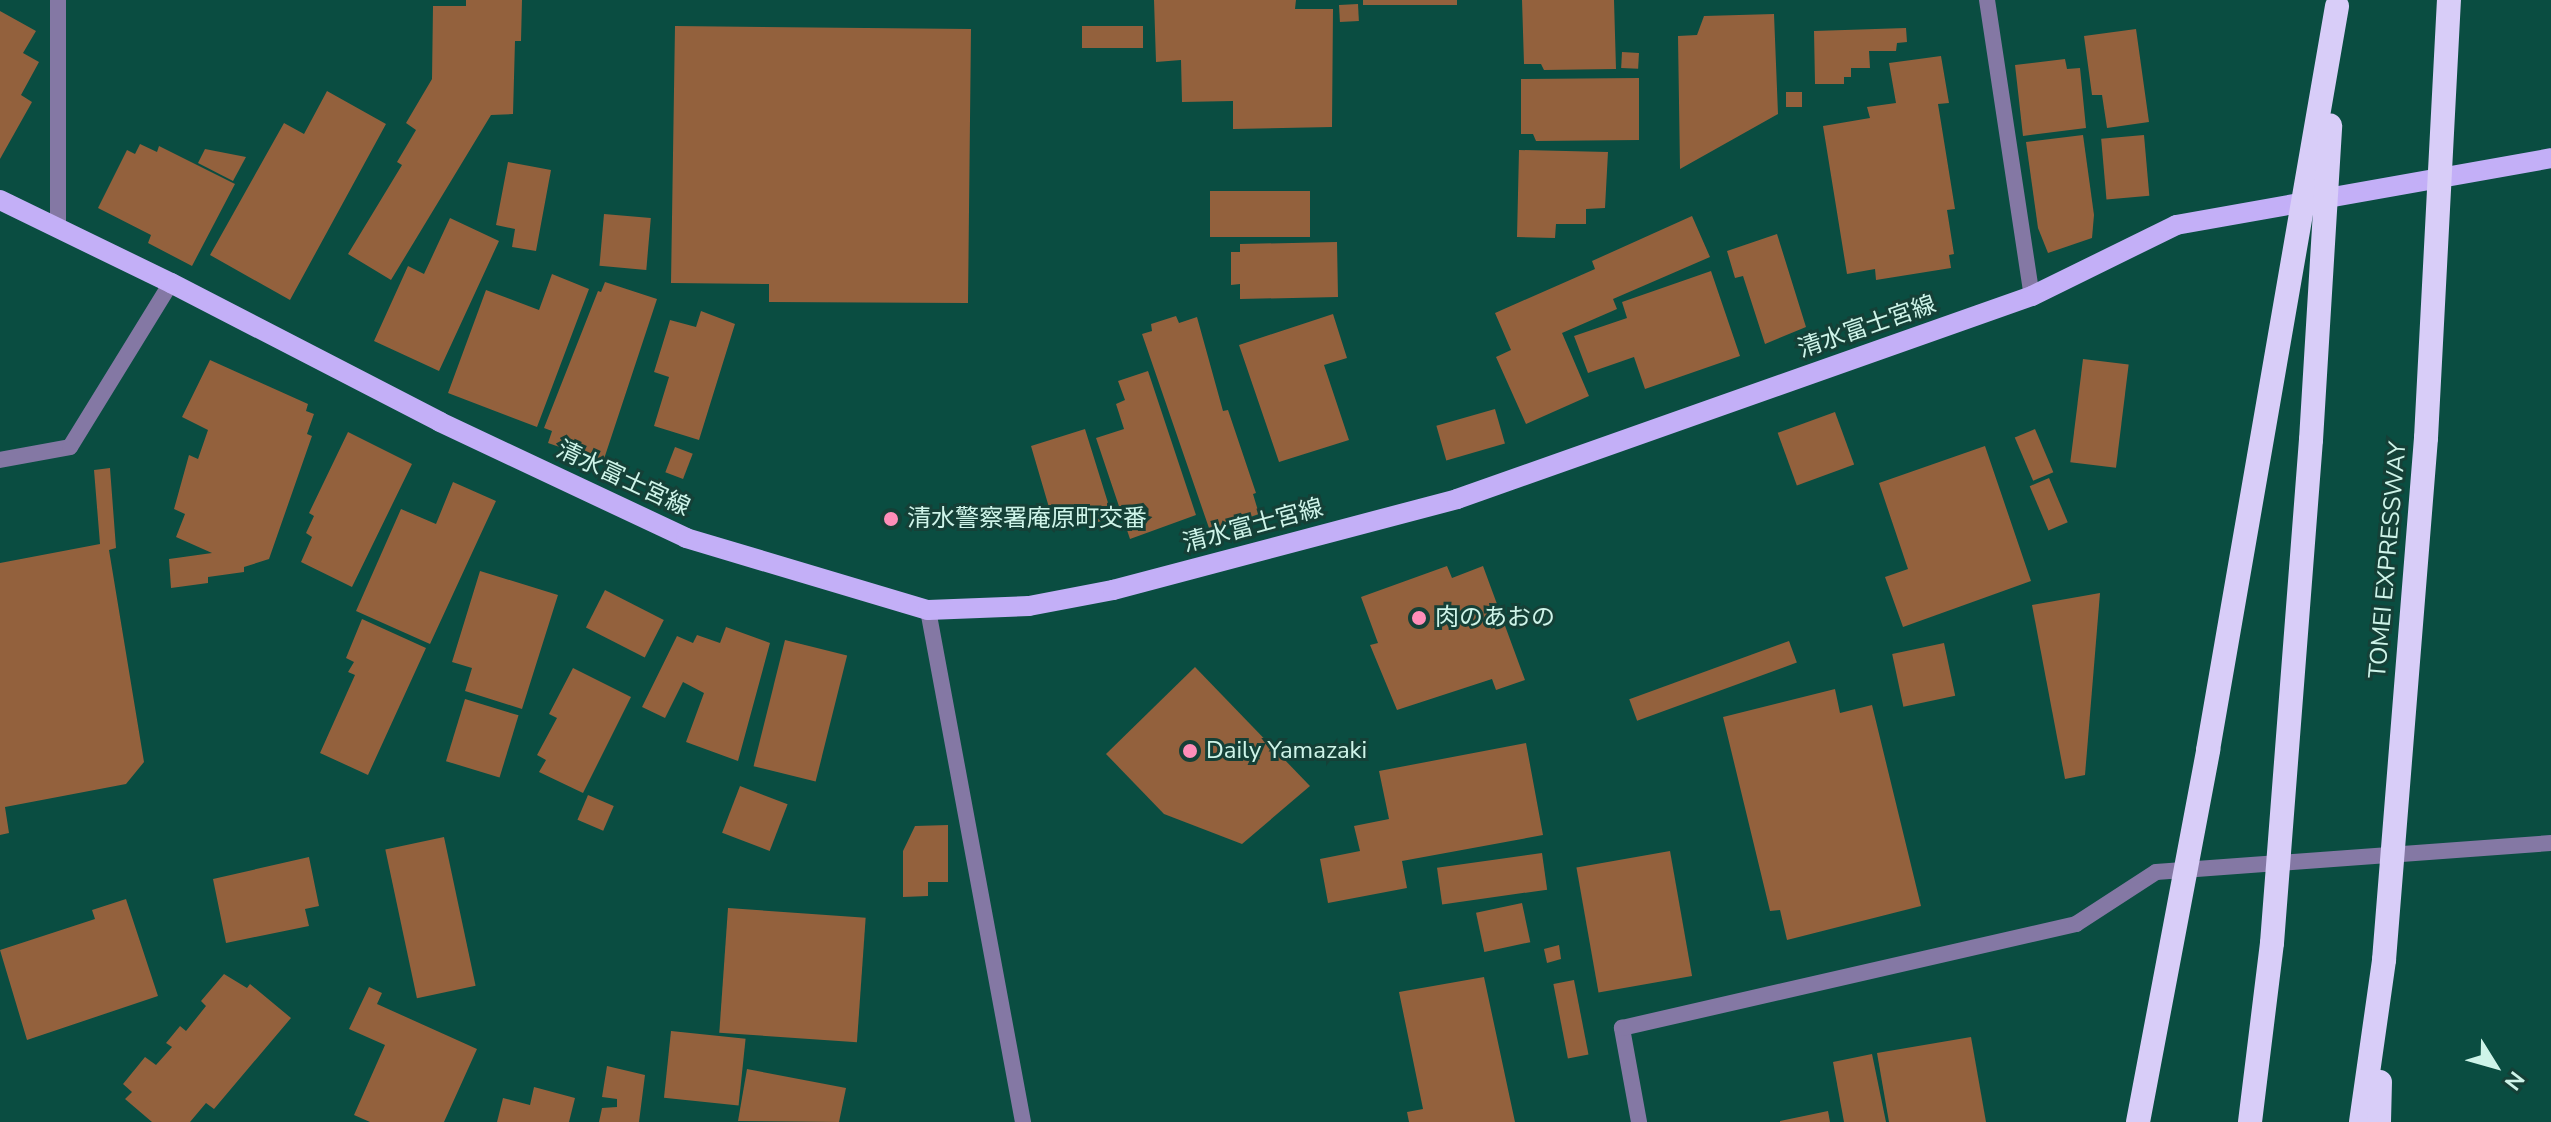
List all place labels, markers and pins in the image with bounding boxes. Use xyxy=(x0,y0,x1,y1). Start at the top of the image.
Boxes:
place label: 清水警察署庵原町交番 xyxy=(907,505,1147,533)
marker: 清水警察署庵原町交番 xyxy=(882,510,900,528)
place label: 肉のあおの xyxy=(1435,604,1555,632)
marker: 肉のあおの xyxy=(1410,609,1428,627)
place label: Daily Yamazaki xyxy=(1206,737,1367,765)
marker: Daily Yamazaki xyxy=(1181,742,1199,760)

